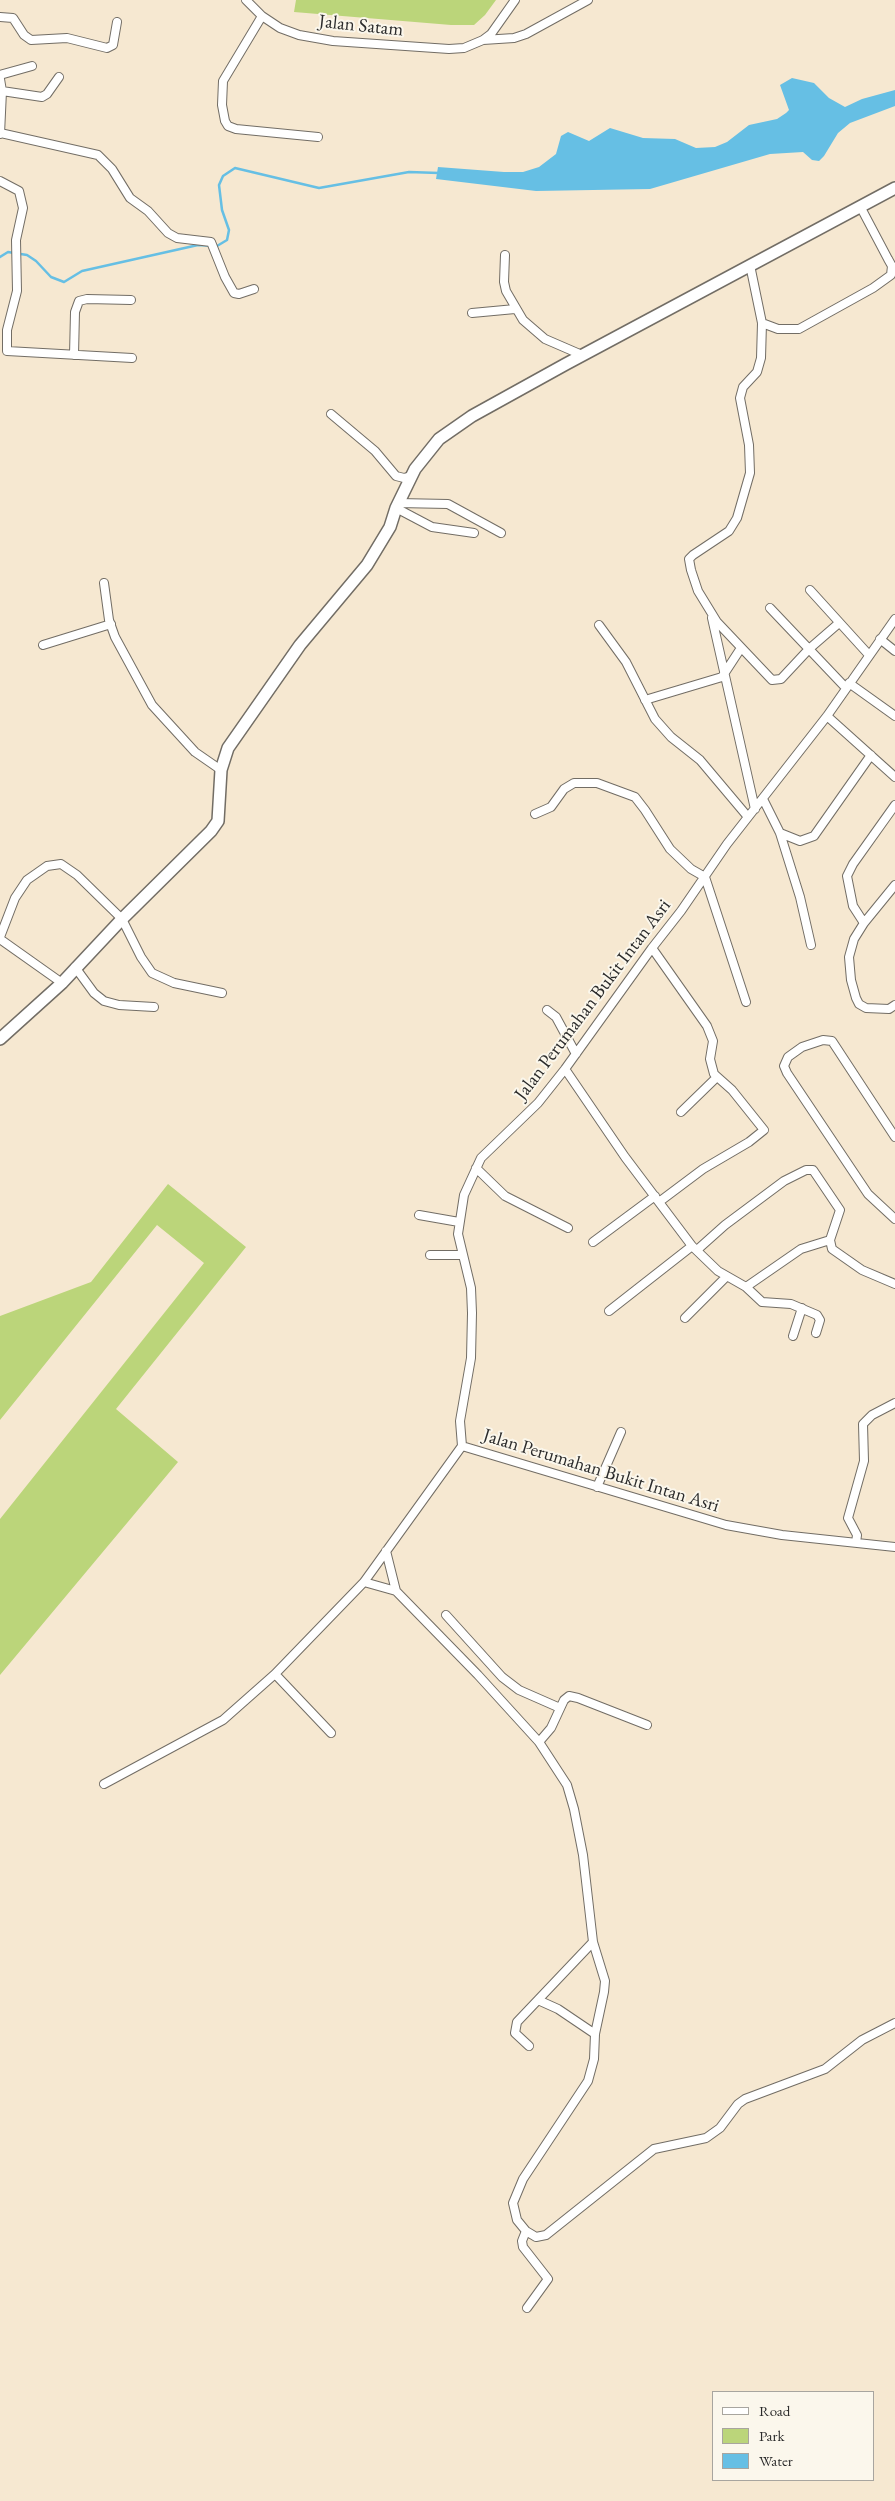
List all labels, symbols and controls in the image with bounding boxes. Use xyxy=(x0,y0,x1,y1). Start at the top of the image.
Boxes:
street label: Jalan Satam xyxy=(318,10,404,42)
street label: Jalan Perumahan Bukit Intan Asri xyxy=(510,895,676,1105)
street label: Jalan Perumahan Bukit Intan Asri xyxy=(480,1424,722,1518)
legend xyxy=(712,2391,875,2481)
text: Road xyxy=(759,2401,790,2420)
text: Park xyxy=(759,2426,785,2445)
text: Water xyxy=(759,2451,793,2470)

